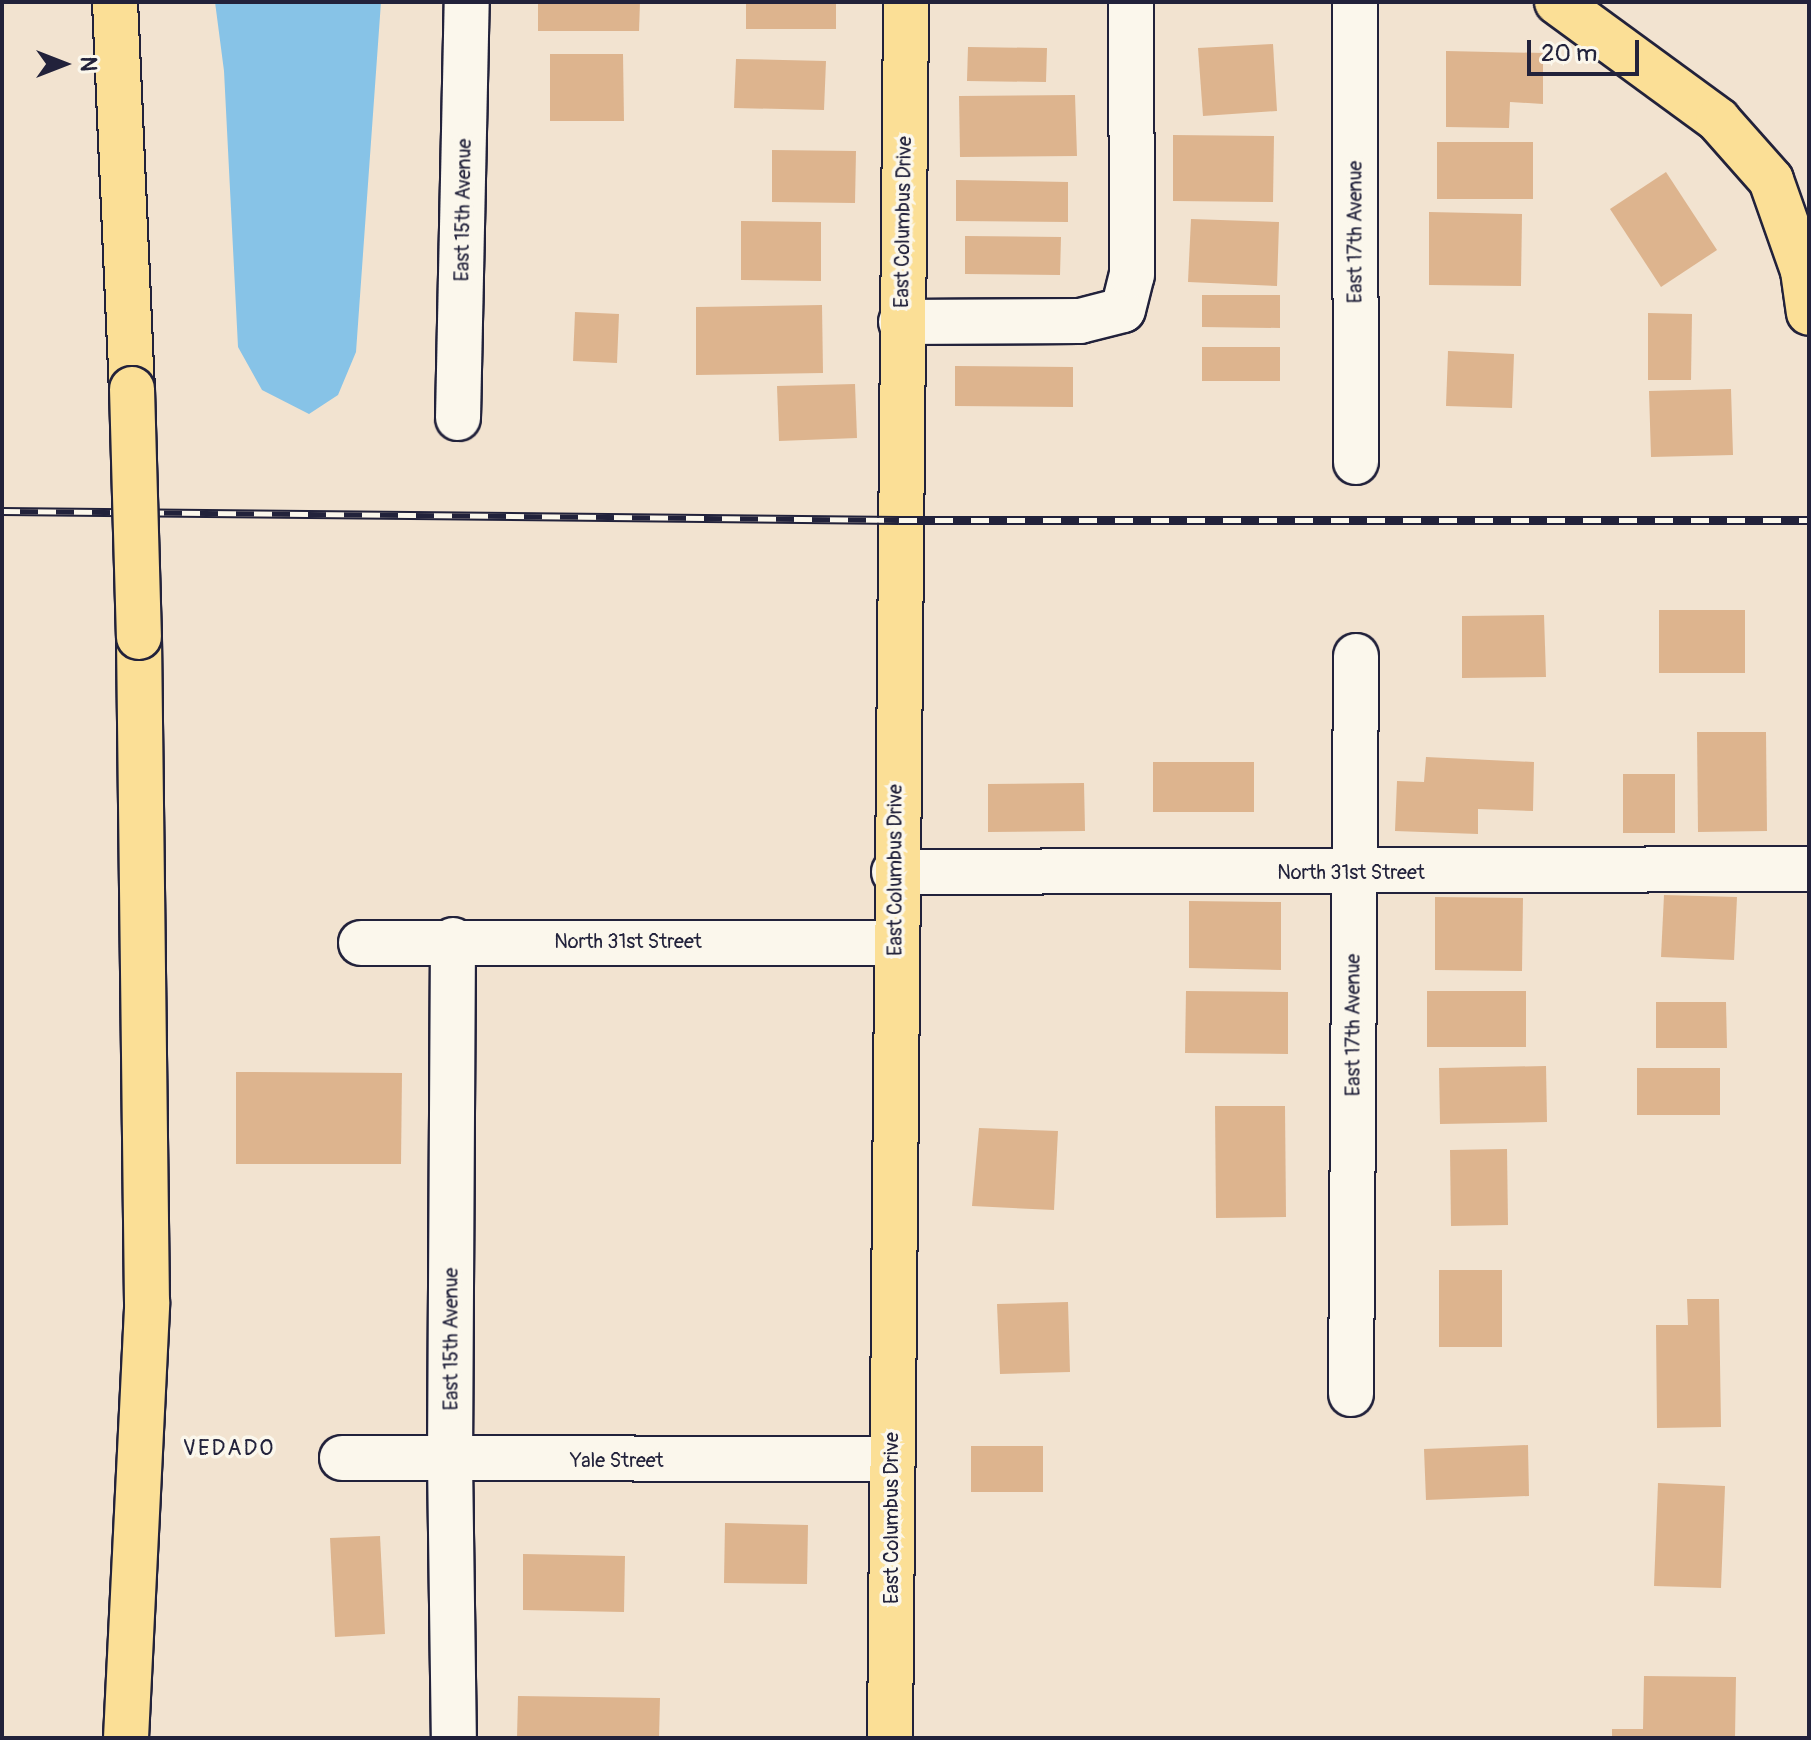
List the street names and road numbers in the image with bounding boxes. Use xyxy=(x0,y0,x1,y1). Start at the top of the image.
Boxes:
street label: East Columbus Drive xyxy=(890,136,916,308)
street label: East 15th Avenue xyxy=(450,138,476,282)
street label: East 17th Avenue xyxy=(1343,161,1367,303)
street label: East Columbus Drive xyxy=(883,784,907,956)
street label: North 31st Street xyxy=(1277,860,1425,884)
street label: North 31st Street xyxy=(554,929,702,953)
street label: East 17th Avenue xyxy=(1341,954,1365,1096)
street label: East 15th Avenue xyxy=(439,1268,463,1410)
street label: East Columbus Drive xyxy=(879,1432,903,1604)
street label: Yale Street xyxy=(570,1448,664,1472)

